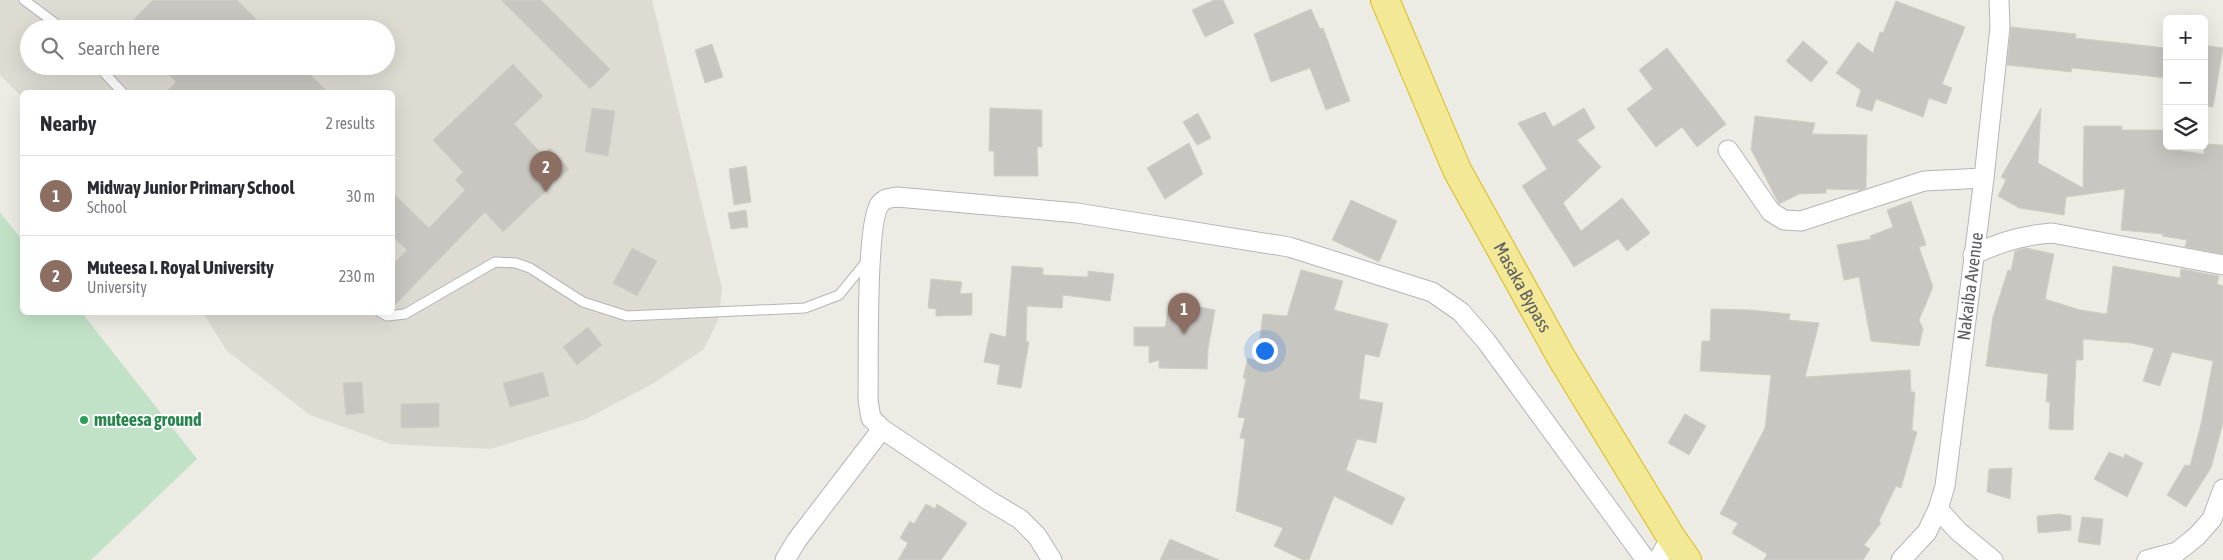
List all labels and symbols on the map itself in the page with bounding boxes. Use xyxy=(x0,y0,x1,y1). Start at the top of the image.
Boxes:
pin: 2 xyxy=(530,151,562,192)
street label: Nakaiba Avenue xyxy=(1953,231,1987,342)
street label: Masaka Bypass xyxy=(1489,239,1556,336)
pin: 1 xyxy=(1168,293,1200,334)
your location xyxy=(1252,338,1278,364)
place label: muteesa ground xyxy=(94,409,202,430)
marker: muteesa ground xyxy=(78,414,90,426)

